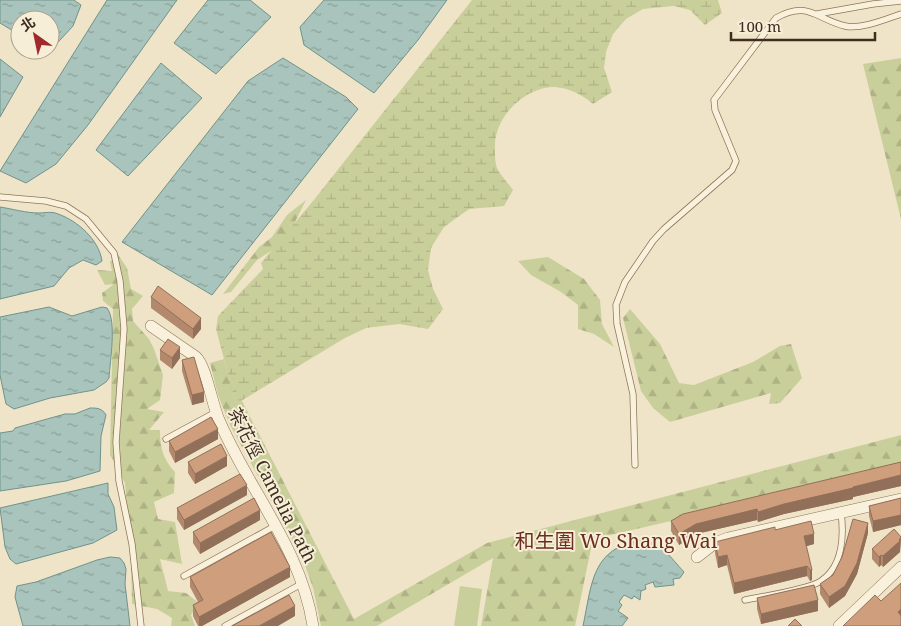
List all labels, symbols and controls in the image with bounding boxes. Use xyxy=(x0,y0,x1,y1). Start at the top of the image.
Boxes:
north arrow xyxy=(10,10,60,60)
scale bar xyxy=(731,10,875,42)
text: 北 xyxy=(17,12,39,35)
text: 100 m xyxy=(738,16,781,36)
street label: 茶花徑 Camelia Path xyxy=(223,403,323,567)
district label: 和生圍 Wo Shang Wai xyxy=(515,527,718,554)

